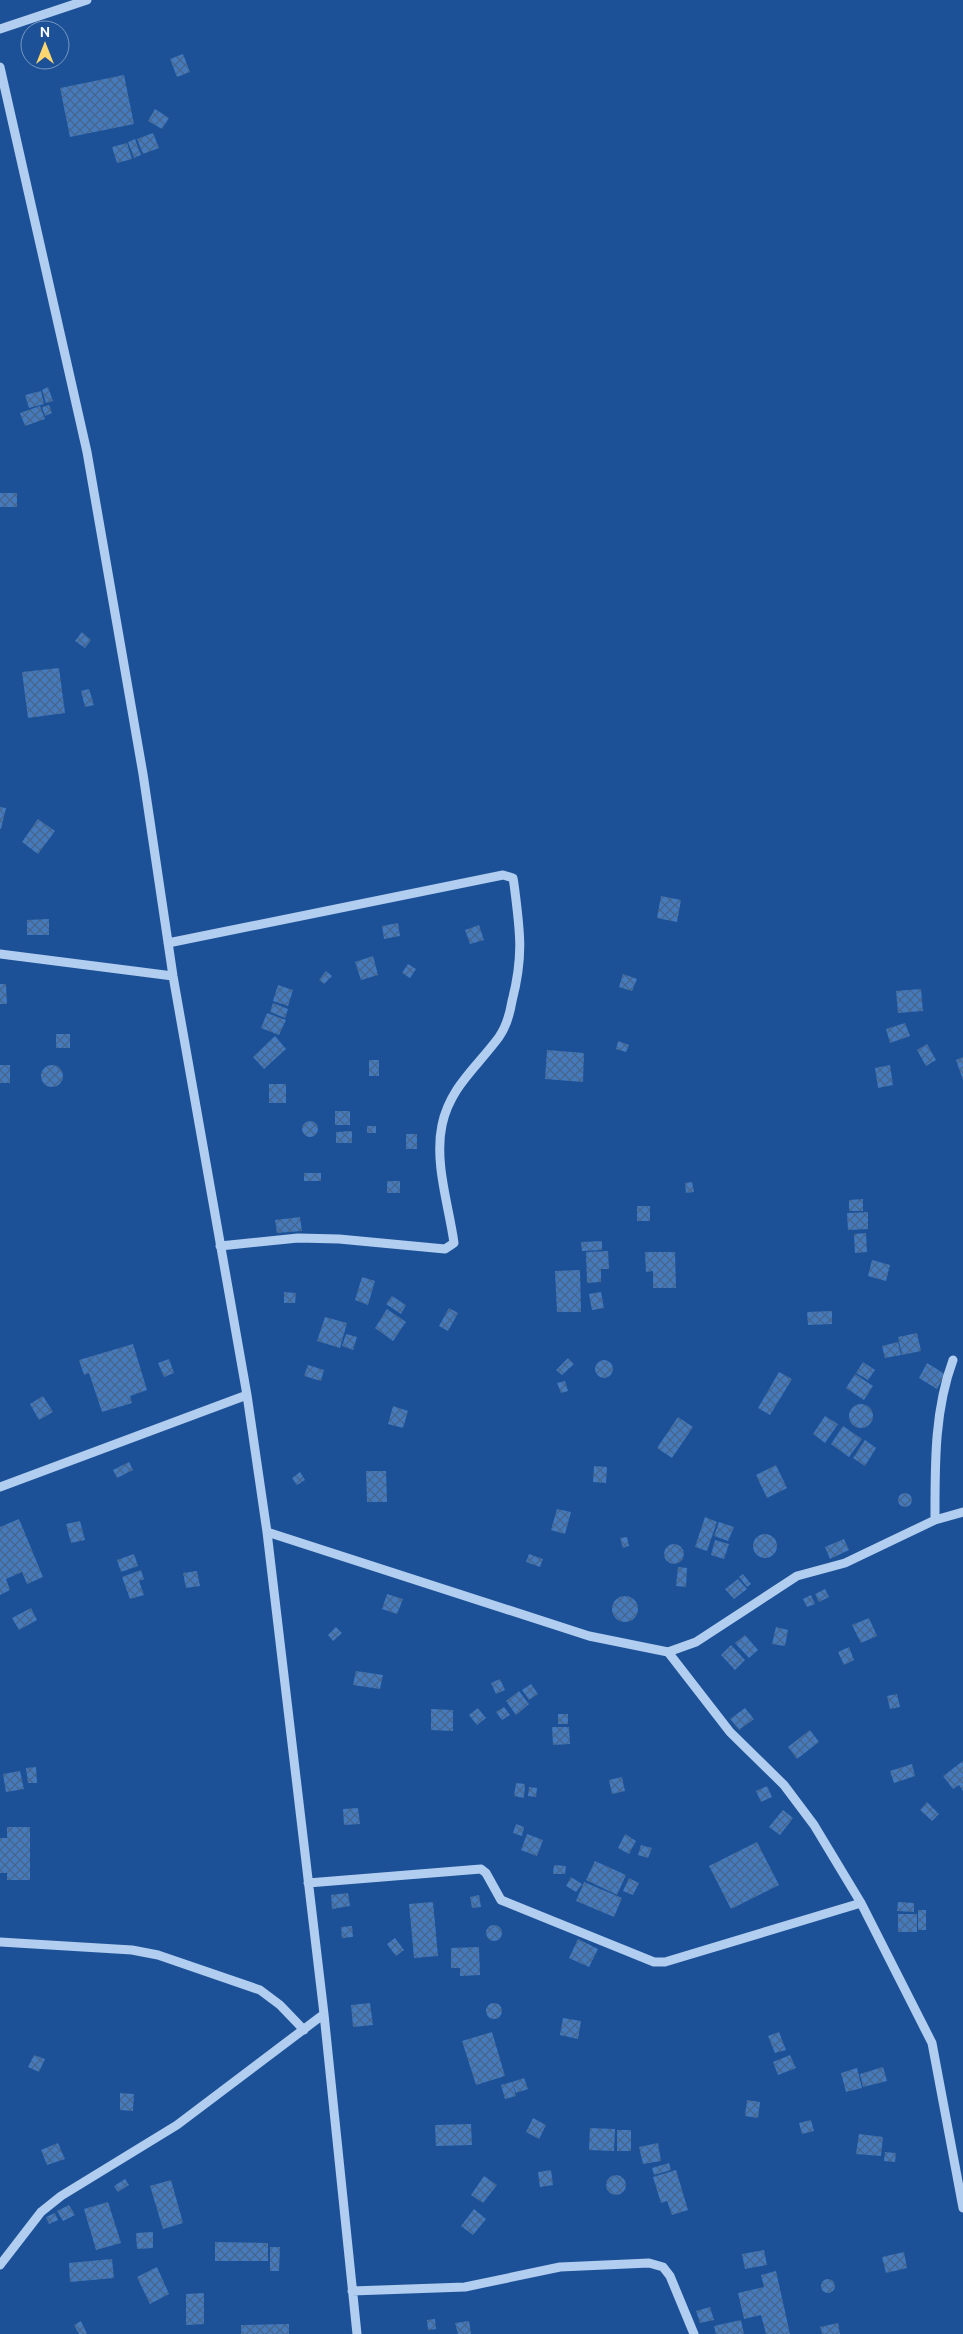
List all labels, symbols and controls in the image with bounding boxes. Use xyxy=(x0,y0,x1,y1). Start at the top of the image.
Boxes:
north arrow xyxy=(20,20,70,70)
text: N xyxy=(40,24,50,40)

